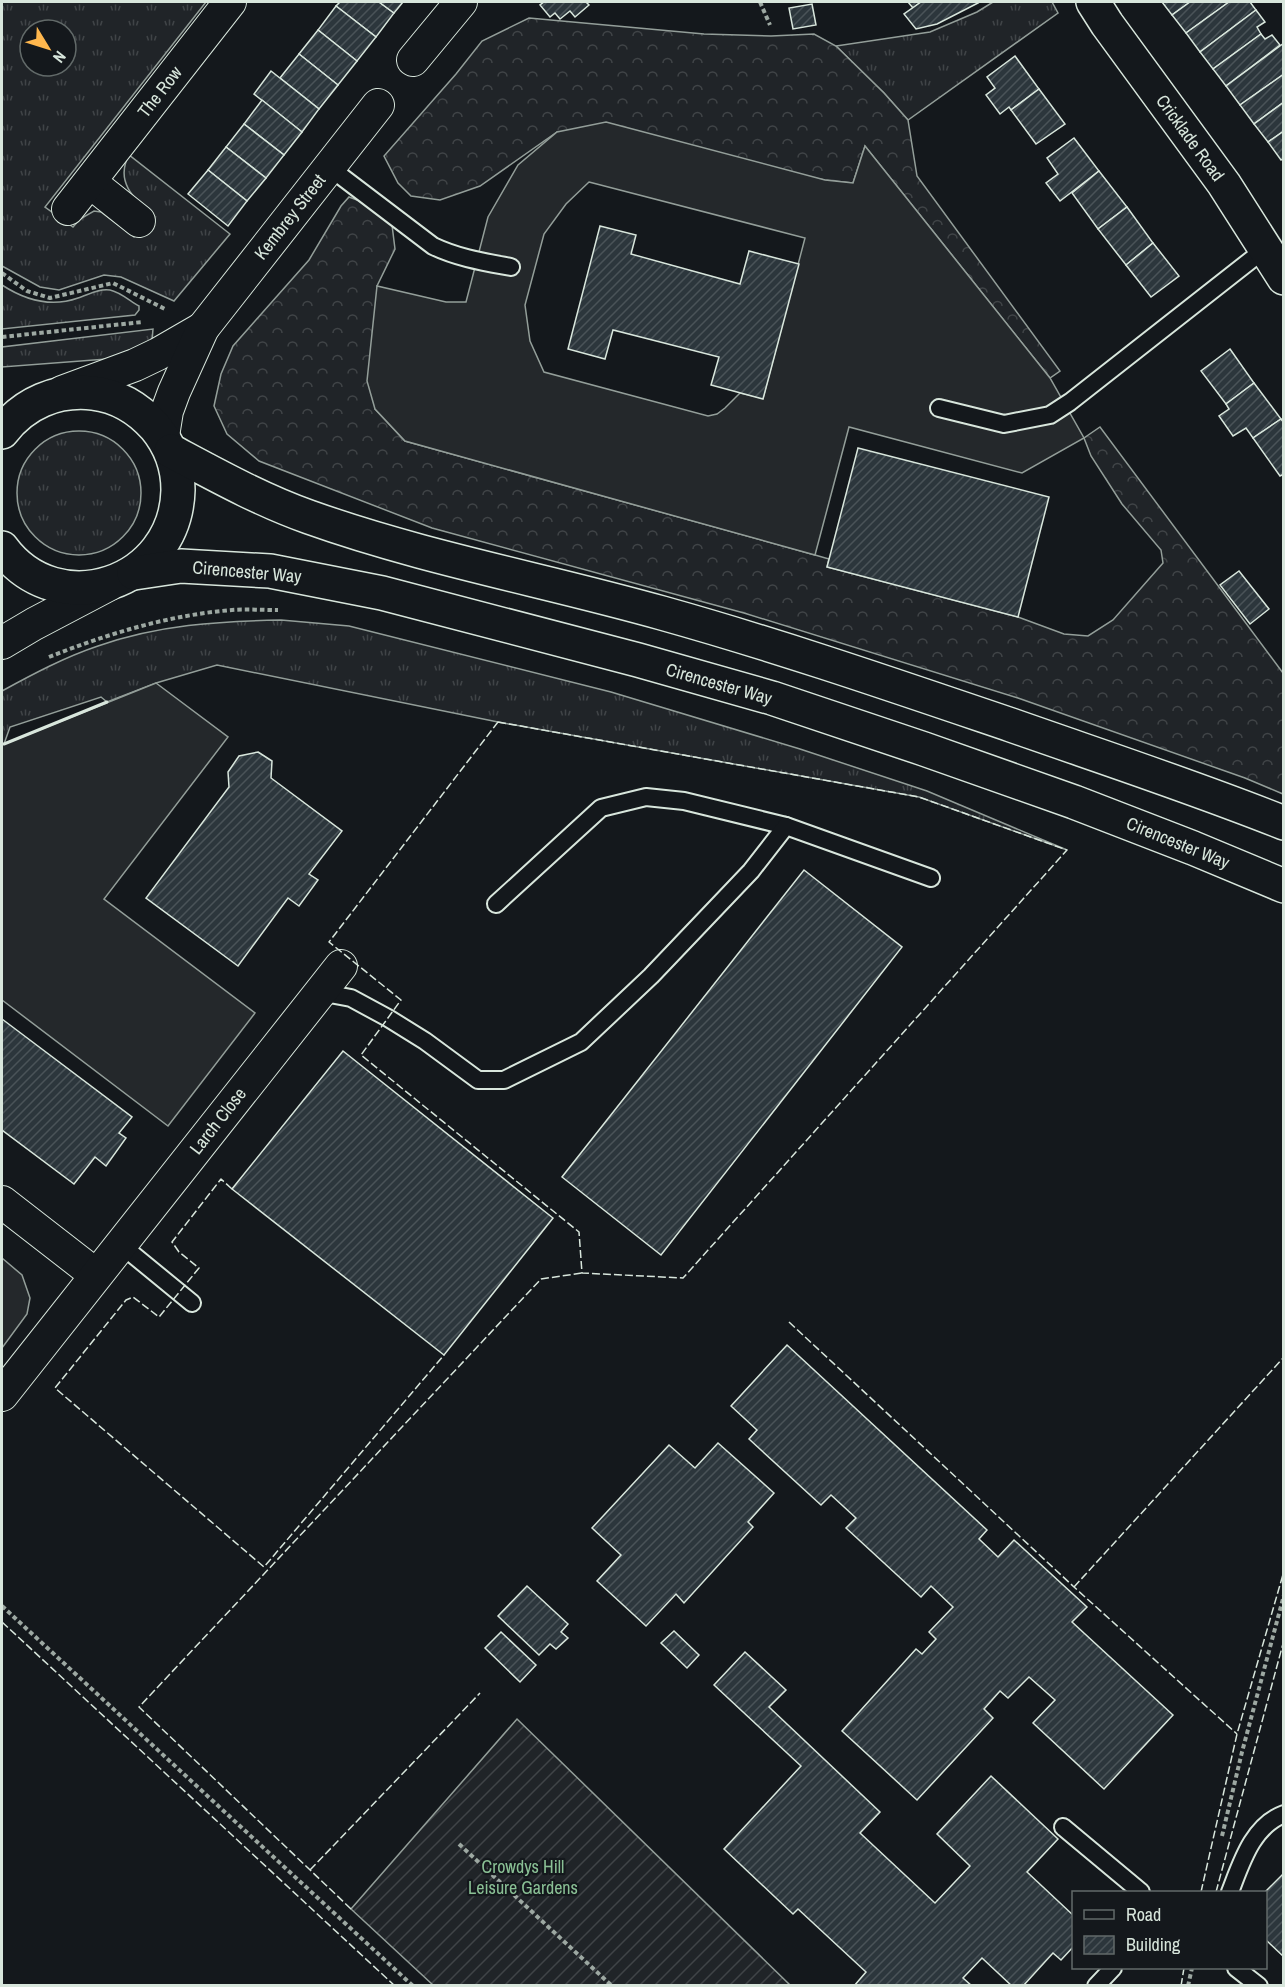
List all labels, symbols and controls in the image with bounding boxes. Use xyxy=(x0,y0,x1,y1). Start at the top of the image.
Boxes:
north arrow xyxy=(18,18,78,78)
text: N xyxy=(48,47,71,68)
street label: The Row xyxy=(132,60,188,123)
street label: Cricklade Road xyxy=(1150,89,1230,186)
street label: Kembrey Street xyxy=(248,169,331,265)
street label: Cirencester Way xyxy=(191,554,303,589)
street label: Cirencester Way xyxy=(663,656,776,711)
street label: Cirencester Way xyxy=(1123,810,1234,875)
street label: Larch Close xyxy=(184,1082,252,1159)
park label: Crowdys Hill Leisure Gardens xyxy=(468,1854,578,1900)
legend xyxy=(1072,1891,1267,1969)
text: Road xyxy=(1126,1902,1161,1927)
text: Building xyxy=(1126,1932,1181,1957)

